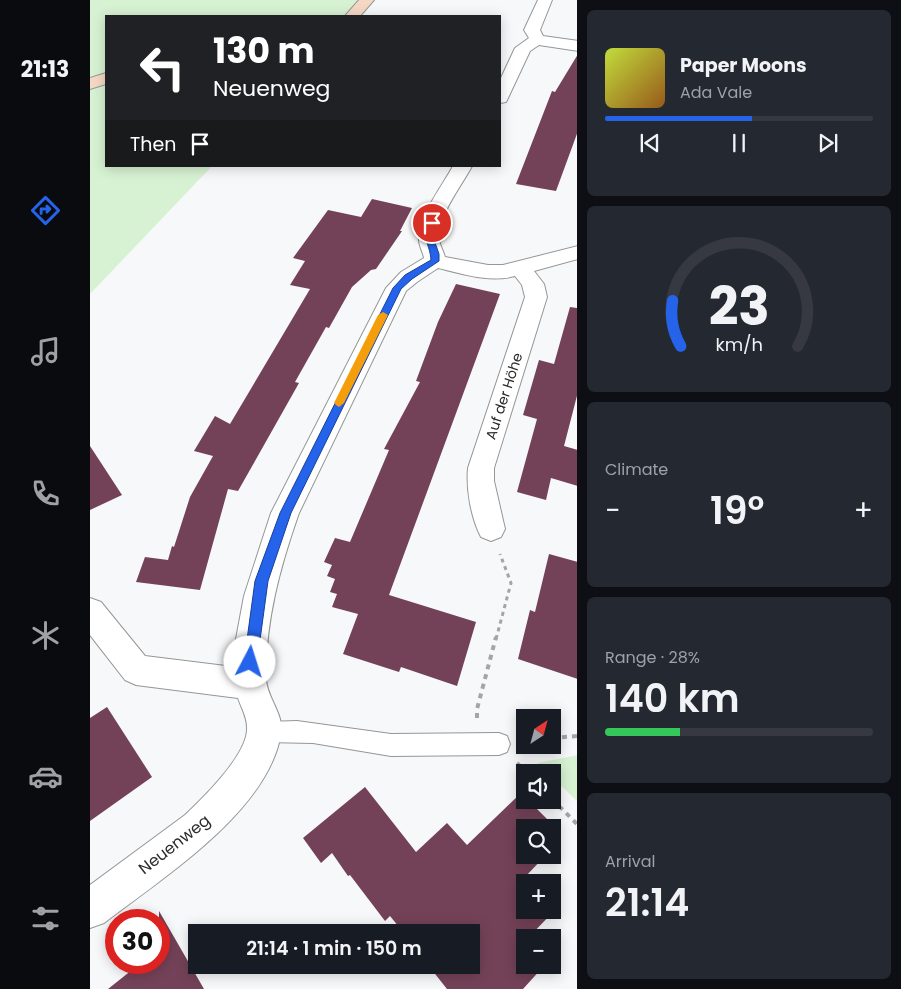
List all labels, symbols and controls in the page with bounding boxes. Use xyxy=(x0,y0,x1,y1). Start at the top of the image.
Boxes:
text: 130 m xyxy=(213,26,315,75)
icon: left xyxy=(130,35,195,100)
text: Paper Moons xyxy=(680,52,807,79)
text: 21:13 xyxy=(21,54,69,85)
text: Neuenweg xyxy=(213,73,330,104)
text: Ada Vale xyxy=(680,81,752,104)
icon: previous xyxy=(636,129,664,157)
icon: pause xyxy=(725,129,753,157)
icon: next xyxy=(814,129,842,157)
icon: arrive xyxy=(186,130,214,158)
text: Then xyxy=(130,131,176,158)
icon: directions xyxy=(28,193,63,228)
pin xyxy=(411,202,453,244)
icon: arrive xyxy=(418,209,446,237)
text: 23 xyxy=(708,270,770,343)
text: km/h xyxy=(715,332,763,357)
icon: music xyxy=(28,334,63,369)
street label: Auf der Höhe xyxy=(481,350,528,442)
text: Climate xyxy=(605,458,668,481)
icon: phone xyxy=(28,476,63,511)
text: 19° xyxy=(710,484,764,537)
text: − xyxy=(605,491,620,530)
text: + xyxy=(854,491,873,530)
icon: climate xyxy=(28,618,63,653)
position arrow xyxy=(223,635,275,687)
text: Range · 28% xyxy=(605,646,700,669)
text: 140 km xyxy=(605,672,739,725)
north arrow xyxy=(516,709,561,754)
map controls xyxy=(516,709,561,974)
icon: car xyxy=(28,759,63,794)
button: sound xyxy=(516,764,561,809)
street label: Neuenweg xyxy=(134,809,215,880)
button: search xyxy=(516,819,561,864)
text: Arrival xyxy=(605,850,655,873)
button: + xyxy=(516,874,561,919)
text: 21:14 xyxy=(605,876,689,929)
icon: filters xyxy=(28,901,63,936)
speed limit sign: 30 xyxy=(105,909,170,974)
button: − xyxy=(516,929,561,974)
text: 21:14 · 1 min · 150 m xyxy=(246,935,422,962)

